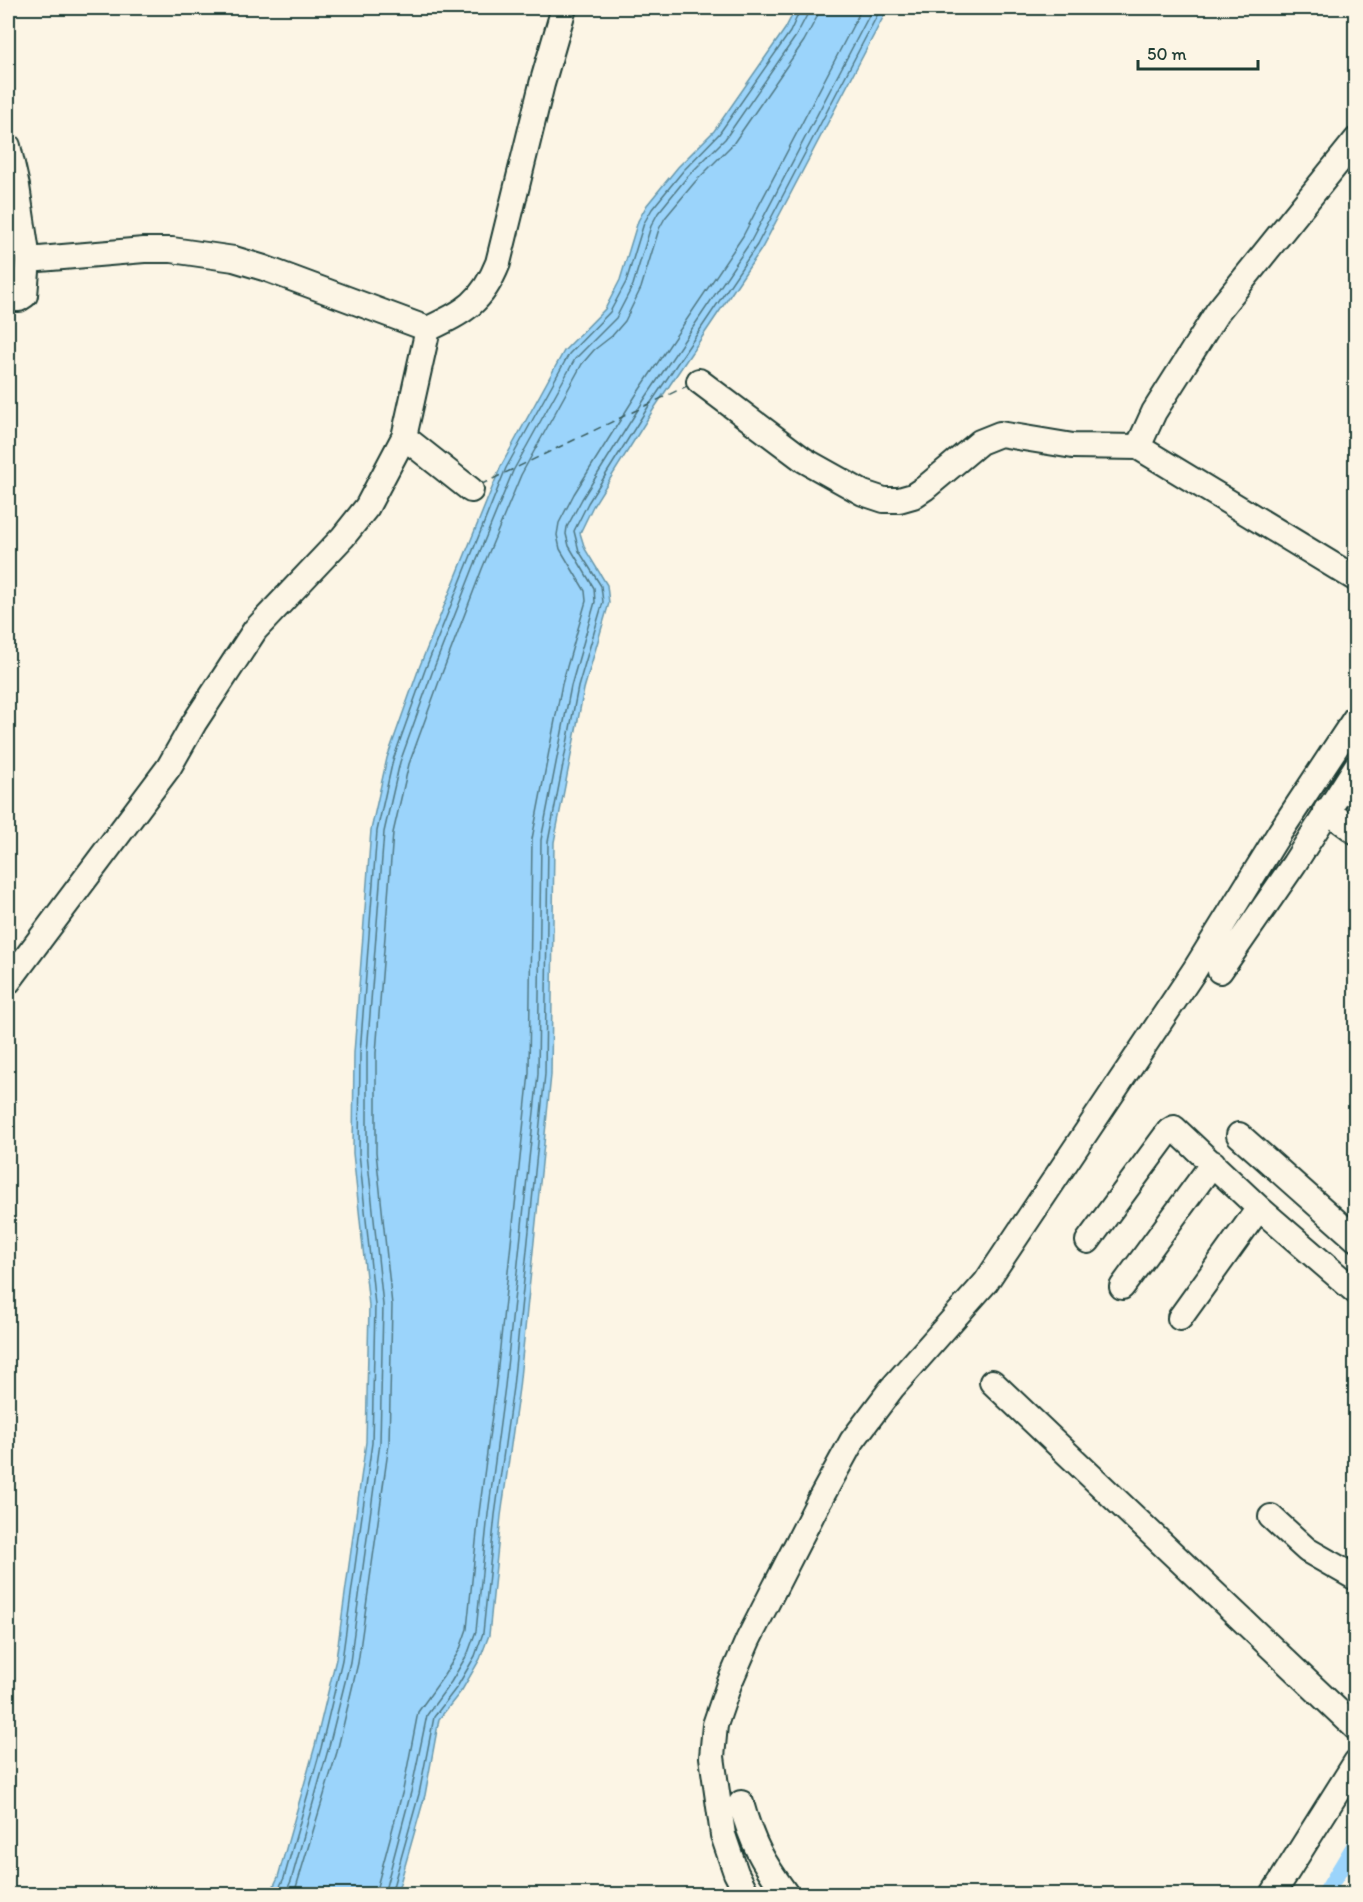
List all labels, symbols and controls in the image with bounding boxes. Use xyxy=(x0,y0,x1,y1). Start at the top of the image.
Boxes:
scale bar xyxy=(1138,33,1258,71)
text: 50 m xyxy=(1147,43,1187,65)

